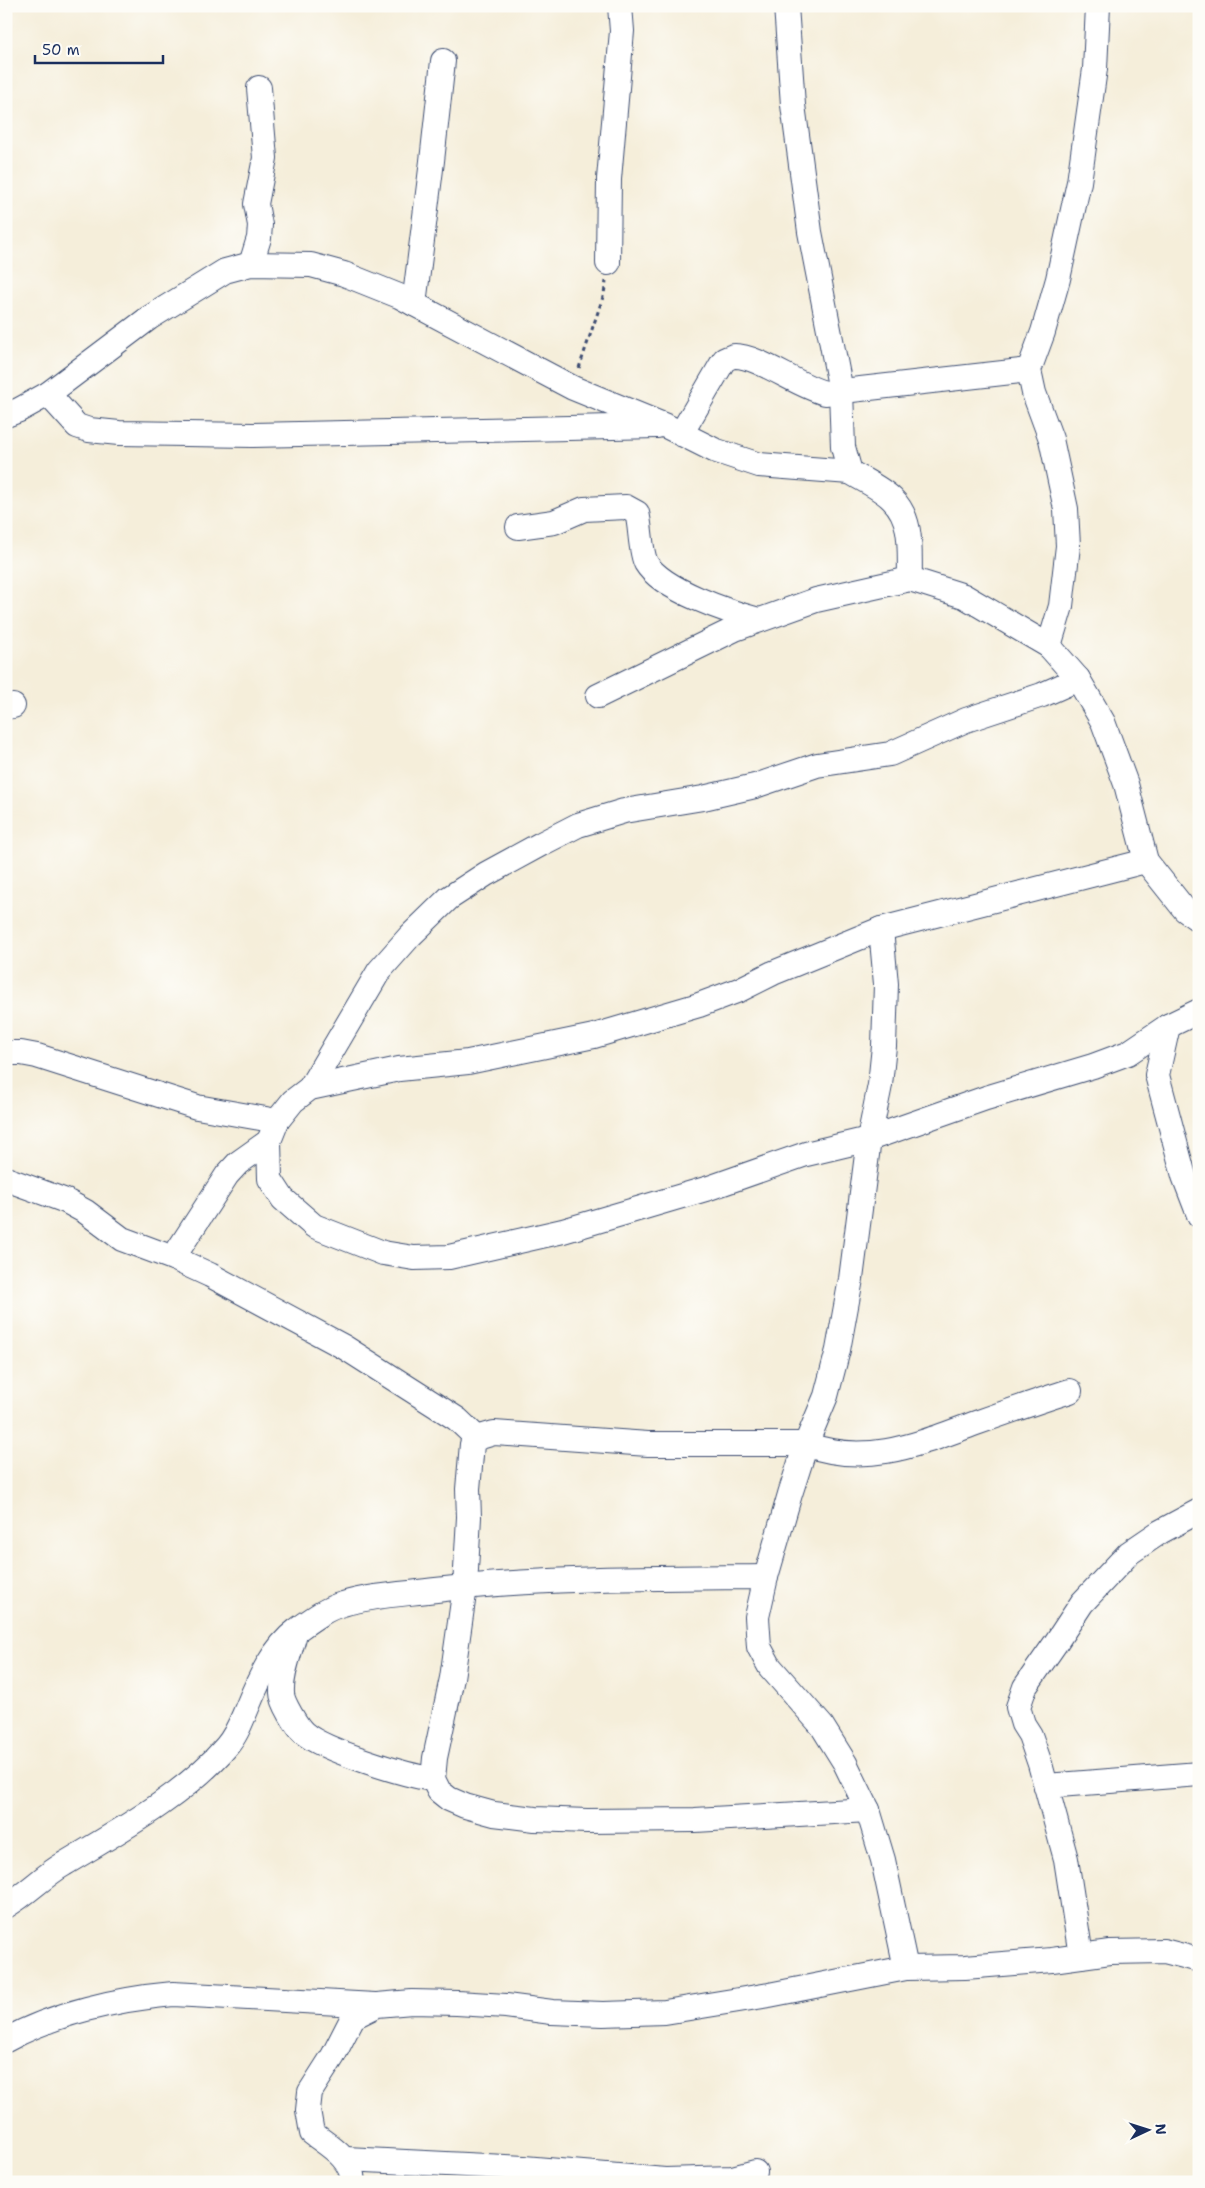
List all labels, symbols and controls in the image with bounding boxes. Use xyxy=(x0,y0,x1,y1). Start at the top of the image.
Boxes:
scale bar xyxy=(35,32,162,64)
text: 50 m xyxy=(42,40,80,60)
north arrow xyxy=(1122,2106,1172,2156)
text: N xyxy=(1152,2123,1170,2135)

